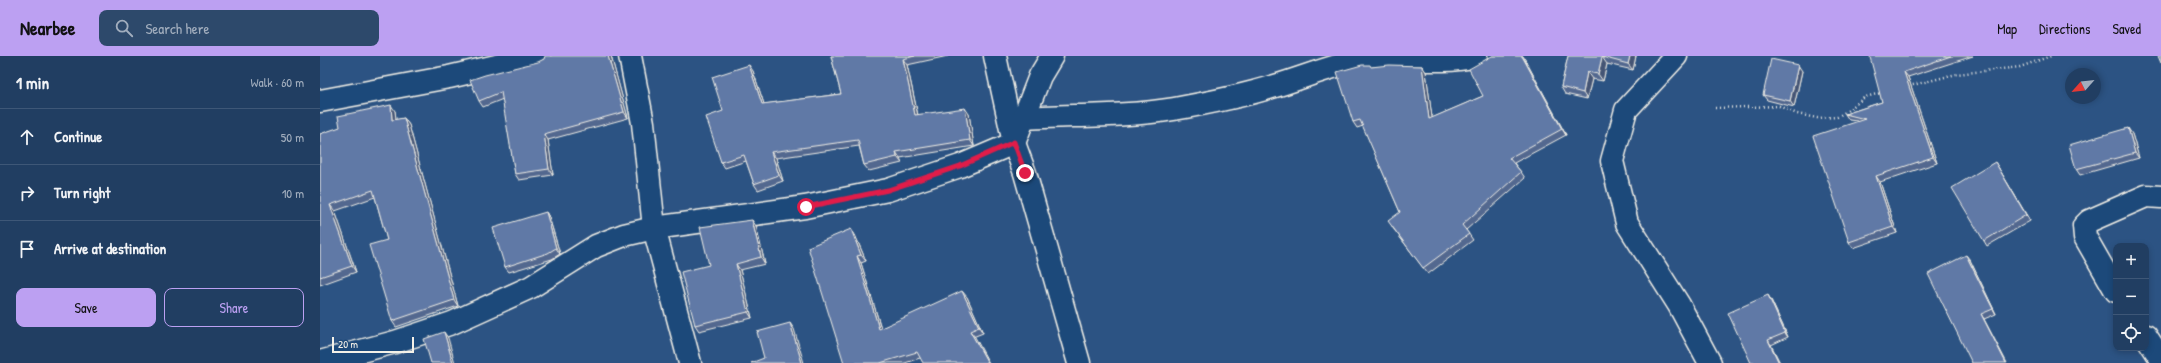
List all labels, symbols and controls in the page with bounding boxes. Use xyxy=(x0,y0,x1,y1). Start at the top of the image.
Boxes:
search box xyxy=(99,10,379,46)
text: Nearbee xyxy=(20,15,75,41)
icon: search xyxy=(113,17,135,39)
text: Search here xyxy=(145,18,210,39)
text: Map xyxy=(1997,19,2017,38)
text: Directions xyxy=(2039,19,2090,38)
text: Saved xyxy=(2112,19,2141,38)
north arrow xyxy=(2065,68,2101,104)
text: 1 min xyxy=(16,71,49,94)
text: Walk · 60 m xyxy=(251,73,304,91)
icon: ahead xyxy=(16,126,38,148)
text: Continue xyxy=(54,126,102,147)
text: 50 m xyxy=(281,128,304,146)
route end xyxy=(1016,164,1034,182)
icon: right xyxy=(16,182,38,204)
text: Turn right xyxy=(54,182,110,203)
text: 10 m xyxy=(282,184,304,202)
route start xyxy=(797,198,815,216)
icon: arrive xyxy=(16,238,38,260)
text: Arrive at destination xyxy=(54,238,166,259)
map controls xyxy=(2113,243,2149,351)
button: + xyxy=(2113,243,2149,279)
button: − xyxy=(2113,279,2149,315)
button: Save xyxy=(16,288,156,327)
button: Share xyxy=(164,288,304,327)
button: locate xyxy=(2113,315,2149,351)
scale bar xyxy=(332,335,414,354)
text: 20 m xyxy=(338,337,358,351)

